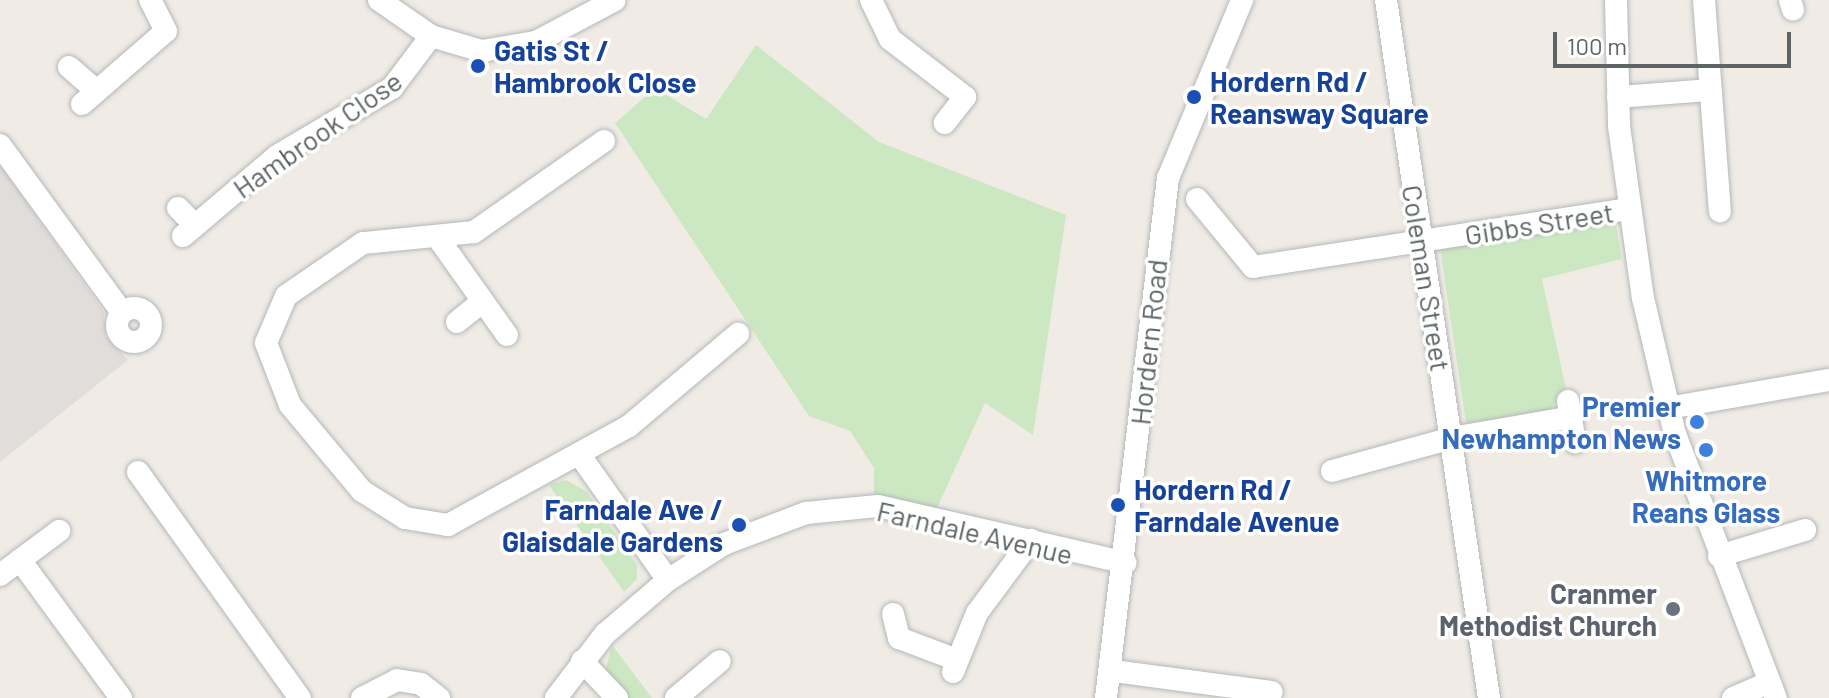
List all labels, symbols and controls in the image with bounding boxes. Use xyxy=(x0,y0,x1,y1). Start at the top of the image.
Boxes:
scale bar xyxy=(1557,16,1795,66)
text: 100 m xyxy=(1567,31,1627,60)
place label: Gatis St / Hambrook Close xyxy=(494,33,696,99)
marker: Gatis St / Hambrook Close xyxy=(469,57,487,75)
street label: Hambrook Close xyxy=(226,63,408,205)
place label: Hordern Rd / Reansway Square xyxy=(1210,64,1429,130)
marker: Hordern Rd / Reansway Square xyxy=(1185,88,1203,106)
street label: Coleman Street xyxy=(1396,182,1458,374)
street label: Gibbs Street xyxy=(1462,195,1616,251)
street label: Hordern Road xyxy=(1123,257,1173,427)
place label: Premier Newhampton News xyxy=(1442,389,1681,455)
marker: Premier Newhampton News xyxy=(1688,413,1706,431)
marker: Whitmore Reans Glass xyxy=(1697,441,1715,459)
place label: Whitmore Reans Glass xyxy=(1632,463,1780,529)
place label: Hordern Rd / Farndale Avenue xyxy=(1134,472,1339,538)
place label: Farndale Ave / Glaisdale Gardens xyxy=(502,492,723,558)
street label: Farndale Avenue xyxy=(874,493,1076,571)
marker: Hordern Rd / Farndale Avenue xyxy=(1109,496,1127,514)
marker: Farndale Ave / Glaisdale Gardens xyxy=(730,516,748,534)
place label: Cranmer Methodist Church xyxy=(1439,576,1657,642)
marker: Cranmer Methodist Church xyxy=(1664,600,1682,618)

